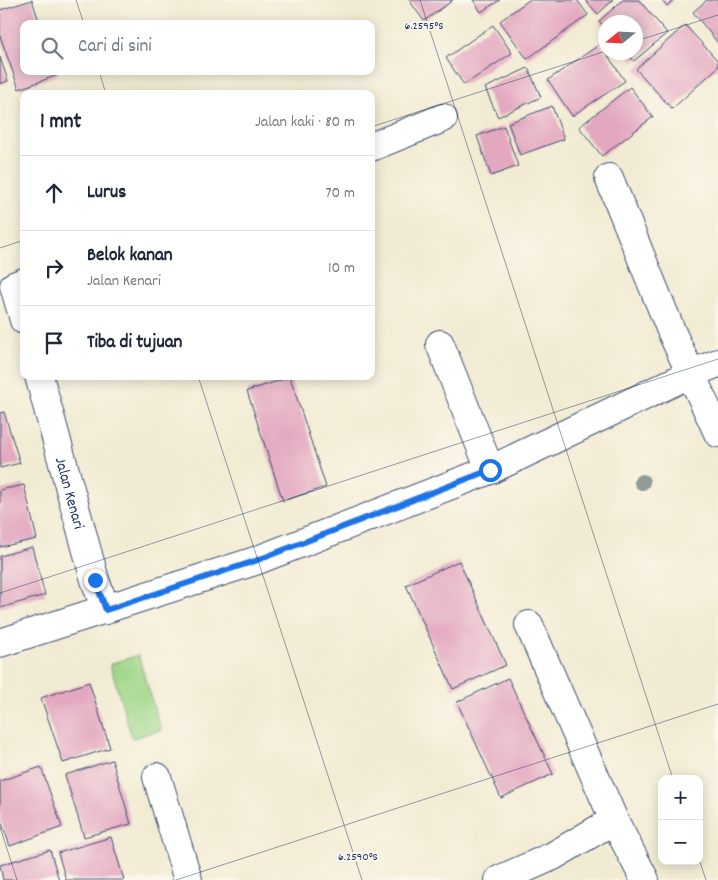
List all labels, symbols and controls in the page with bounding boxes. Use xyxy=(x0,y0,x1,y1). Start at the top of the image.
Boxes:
north arrow xyxy=(598,15,643,60)
text: 6.2595°S xyxy=(405,18,443,35)
search box xyxy=(20,20,375,75)
icon: search xyxy=(38,34,66,62)
text: Cari di sini xyxy=(78,34,152,61)
text: 1 mnt xyxy=(40,108,81,138)
text: Jalan kaki · 80 m xyxy=(255,111,355,134)
icon: ahead xyxy=(40,179,68,207)
text: Lurus xyxy=(87,180,126,207)
text: 70 m xyxy=(325,182,355,205)
text: Belok kanan xyxy=(87,243,173,270)
icon: right xyxy=(40,254,68,282)
text: 10 m xyxy=(328,257,355,280)
text: Jalan Kenari xyxy=(87,270,161,293)
icon: arrive xyxy=(40,329,68,357)
text: Tiba di tujuan xyxy=(87,330,182,357)
street label: Jalan Kenari xyxy=(48,455,90,532)
route start xyxy=(479,459,502,482)
route end xyxy=(84,569,107,592)
map controls xyxy=(658,775,703,865)
button: + xyxy=(658,775,703,820)
button: − xyxy=(658,820,703,865)
text: 6.2590°S xyxy=(338,849,378,866)

